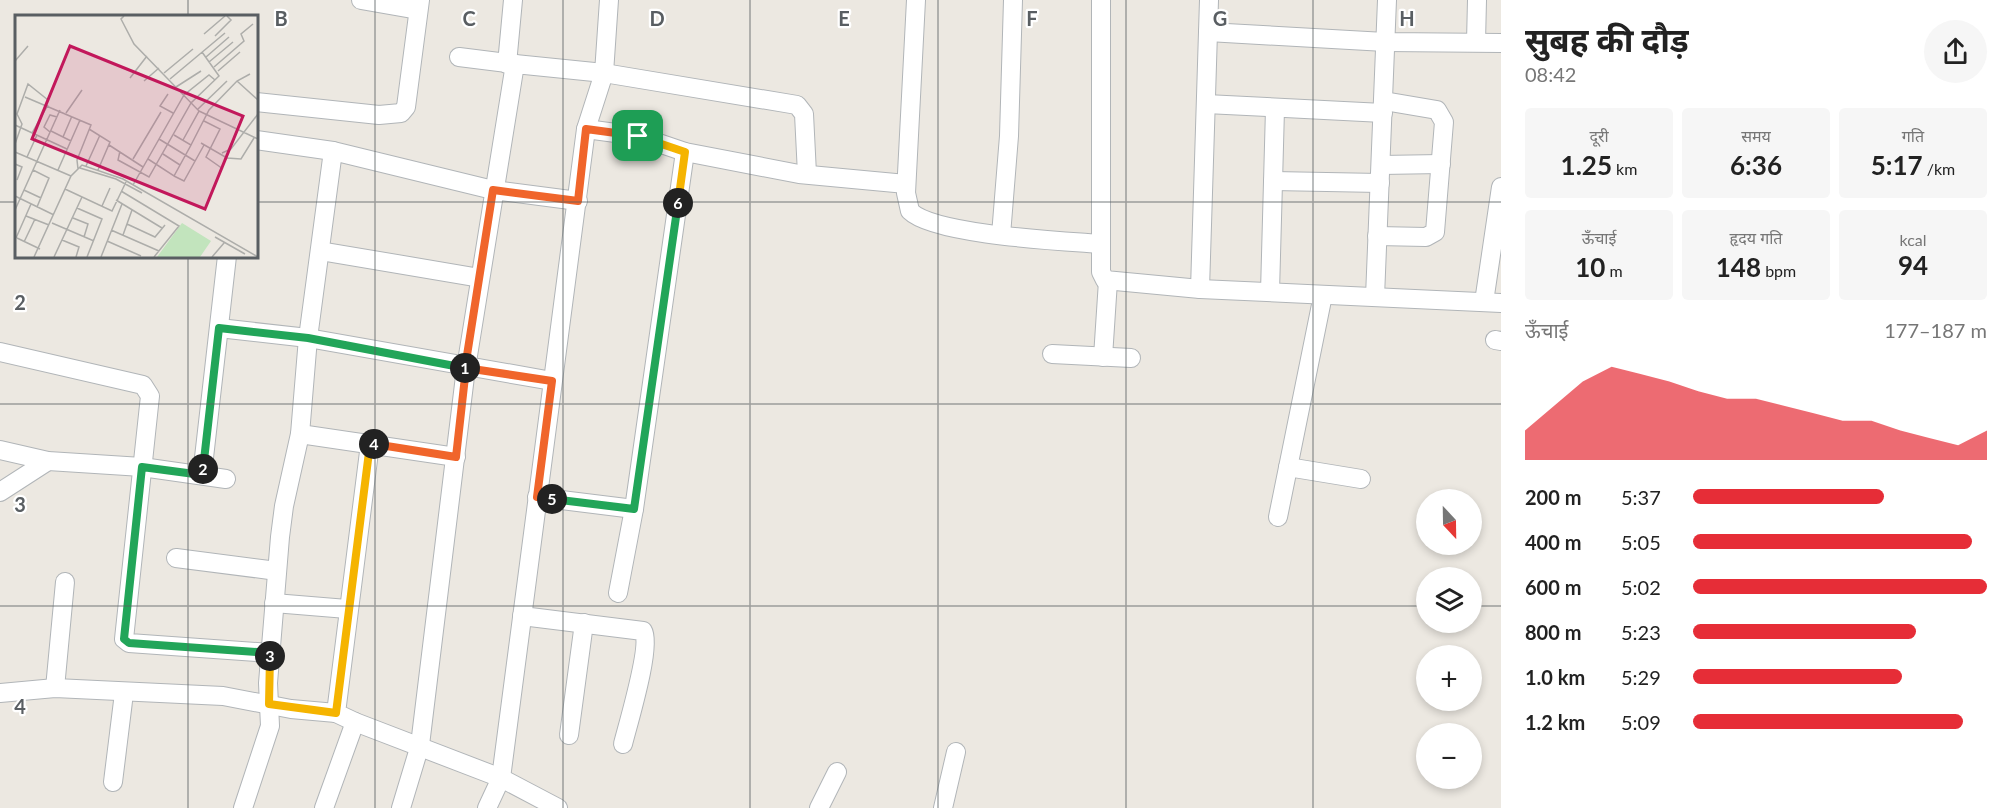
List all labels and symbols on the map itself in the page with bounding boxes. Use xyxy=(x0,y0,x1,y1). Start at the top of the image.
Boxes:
text: B xyxy=(274,6,288,30)
text: C xyxy=(462,6,476,30)
text: D xyxy=(649,6,665,30)
text: E xyxy=(838,6,850,30)
text: F xyxy=(1026,6,1038,30)
text: G xyxy=(1213,6,1227,30)
text: H xyxy=(1399,6,1415,30)
inset map xyxy=(15,15,258,258)
pin xyxy=(612,110,663,161)
pin: 6 xyxy=(663,188,693,218)
text: 2 xyxy=(14,290,26,314)
pin: 1 xyxy=(450,353,480,383)
pin: 4 xyxy=(359,429,389,459)
pin: 2 xyxy=(188,454,218,484)
pin: 5 xyxy=(537,484,567,514)
north arrow xyxy=(1416,489,1482,555)
text: 3 xyxy=(14,492,26,516)
pin: 3 xyxy=(255,641,285,671)
text: 4 xyxy=(14,694,26,718)

